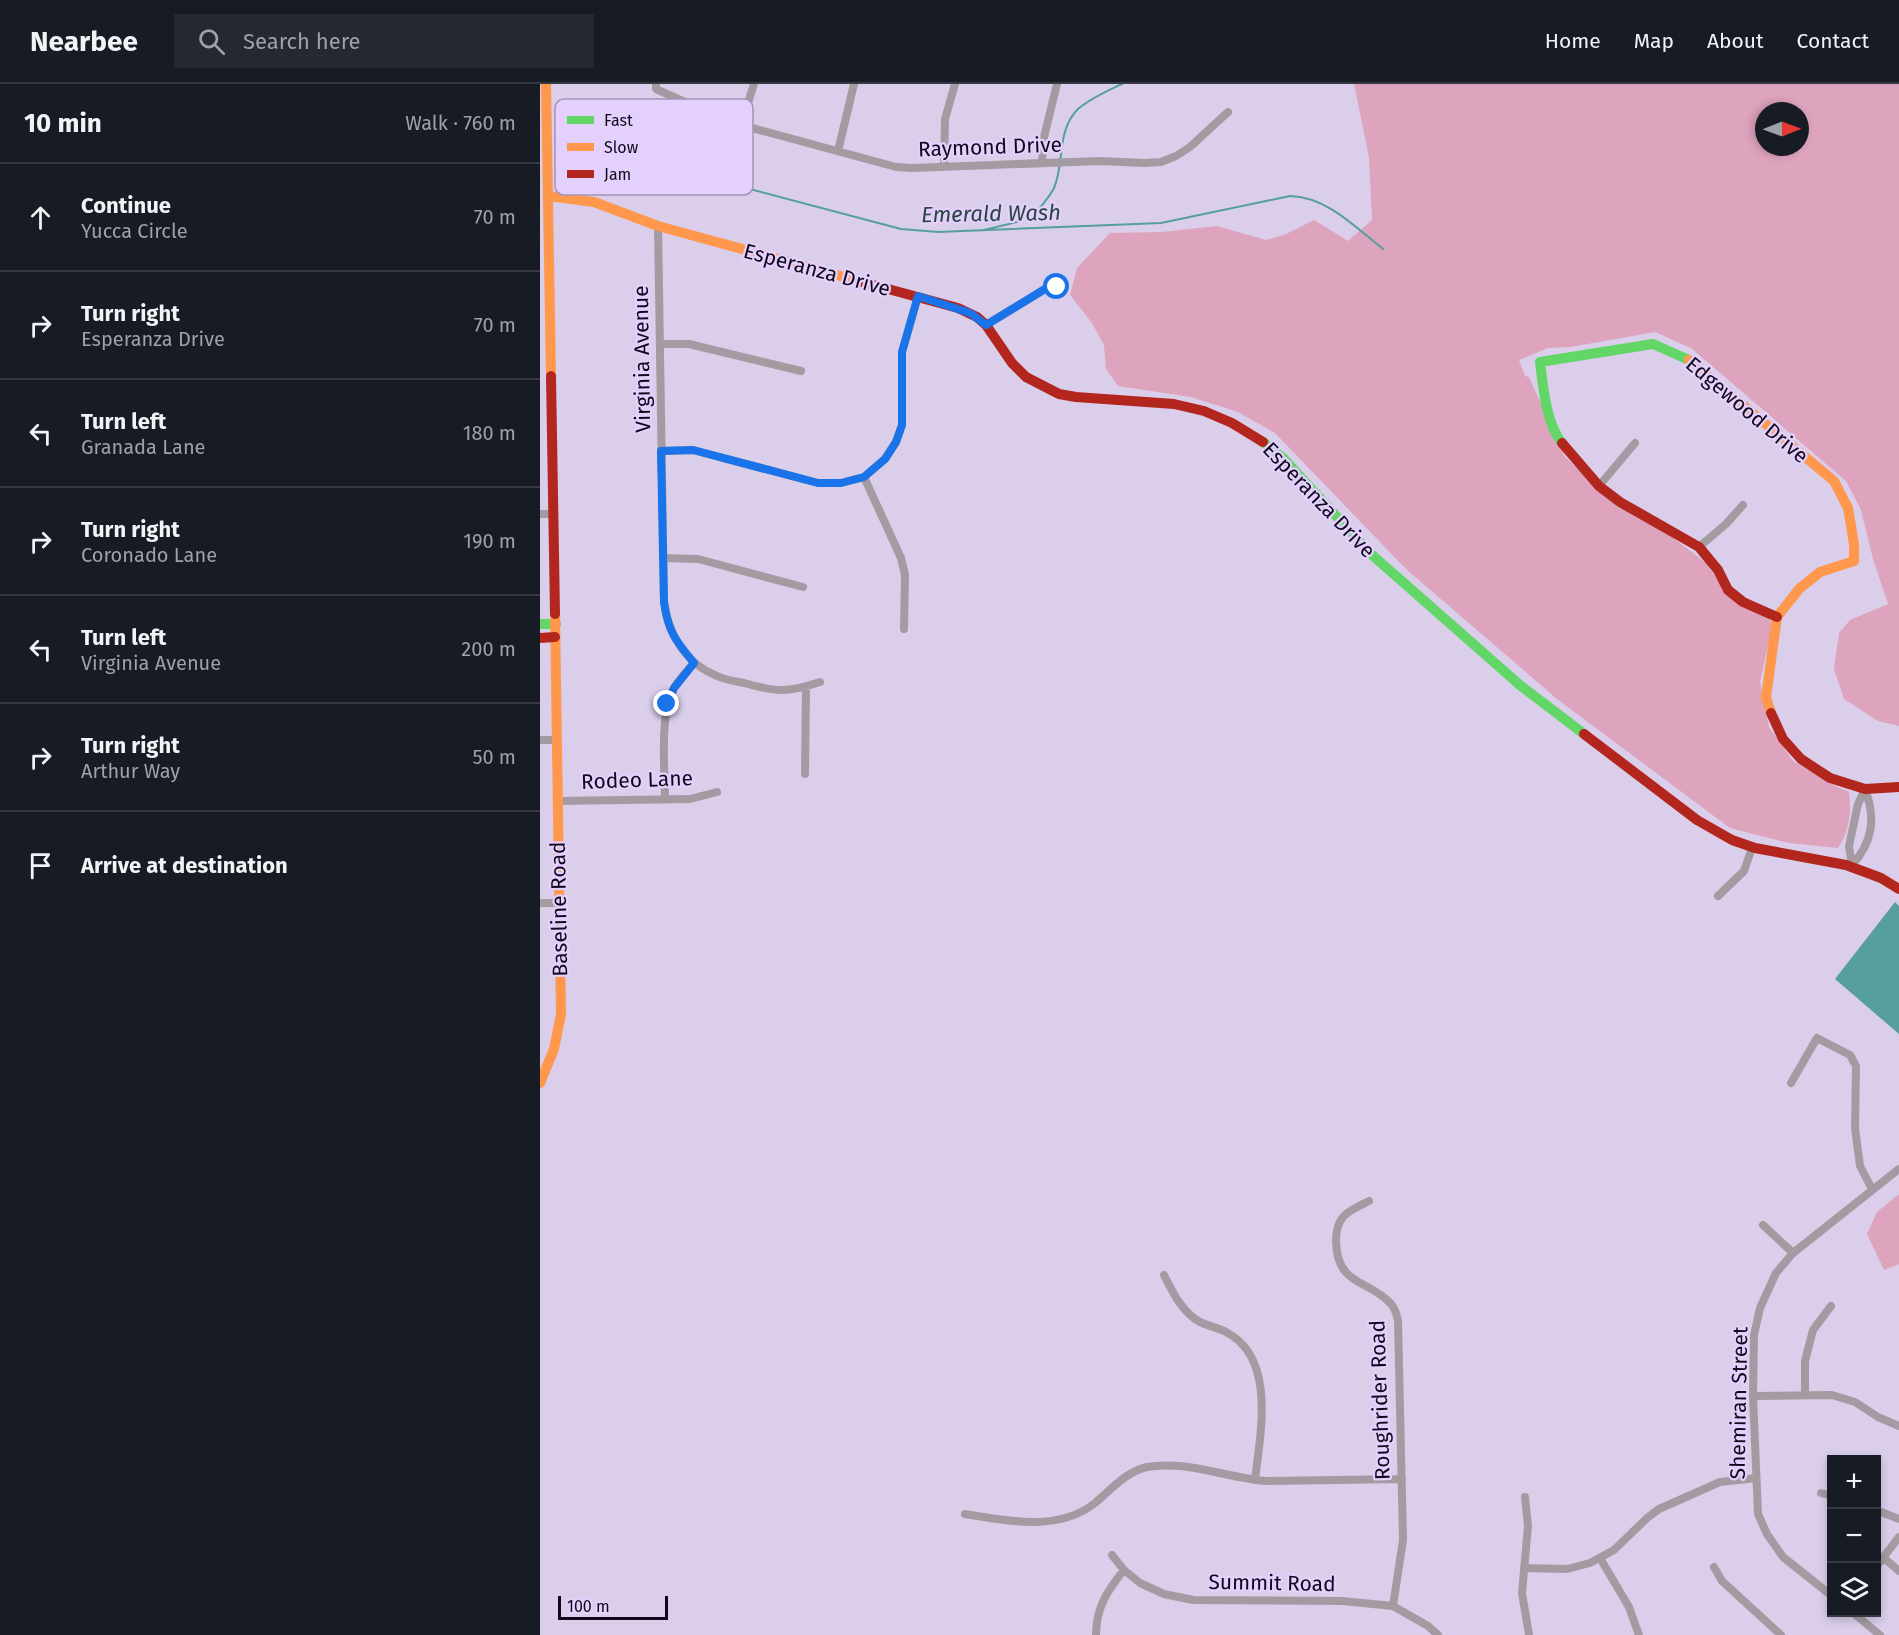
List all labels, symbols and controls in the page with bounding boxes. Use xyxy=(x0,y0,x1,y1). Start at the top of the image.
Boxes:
search box xyxy=(174,14,594,68)
text: Nearbee xyxy=(30,25,138,58)
icon: search xyxy=(195,25,228,58)
text: Search here xyxy=(243,28,360,55)
text: Home xyxy=(1545,28,1601,54)
text: Map xyxy=(1634,28,1674,54)
text: About xyxy=(1707,28,1764,54)
text: Contact xyxy=(1797,28,1869,54)
legend xyxy=(555,99,753,195)
north arrow xyxy=(1755,102,1809,156)
text: 10 min xyxy=(24,108,102,139)
text: Walk · 760 m xyxy=(405,111,516,135)
text: Fast xyxy=(604,111,633,130)
street label: Raymond Drive xyxy=(918,131,1062,163)
text: Slow xyxy=(604,138,639,157)
text: Jam xyxy=(604,165,631,184)
text: Continue xyxy=(81,192,171,219)
water label: Emerald Wash xyxy=(921,199,1061,228)
icon: ahead xyxy=(24,201,57,234)
text: 70 m xyxy=(474,205,516,229)
text: Yucca Circle xyxy=(81,219,188,243)
street label: Esperanza Drive xyxy=(741,238,893,302)
route start xyxy=(1043,273,1069,299)
street label: Virginia Avenue xyxy=(628,285,656,433)
text: Turn right xyxy=(81,300,180,327)
icon: right xyxy=(24,309,57,342)
text: 70 m xyxy=(474,313,516,337)
text: Esperanza Drive xyxy=(81,327,225,351)
street label: Edgewood Drive xyxy=(1680,351,1814,469)
text: Turn left xyxy=(81,408,166,435)
icon: left xyxy=(24,417,57,450)
text: 180 m xyxy=(463,421,516,445)
text: Granada Lane xyxy=(81,435,206,459)
street label: Esperanza Drive xyxy=(1257,437,1381,563)
text: Turn right xyxy=(81,516,180,543)
icon: right xyxy=(24,525,57,558)
text: 190 m xyxy=(463,529,516,553)
text: Coronado Lane xyxy=(81,543,217,567)
text: Turn left xyxy=(81,624,166,651)
icon: left xyxy=(24,633,57,666)
text: 200 m xyxy=(461,637,516,661)
text: Virginia Avenue xyxy=(81,651,221,675)
route end xyxy=(653,690,679,716)
text: Turn right xyxy=(81,732,180,759)
icon: right xyxy=(24,741,57,774)
text: 50 m xyxy=(472,745,516,769)
text: Arthur Way xyxy=(81,759,180,783)
street label: Rodeo Lane xyxy=(581,765,693,795)
street label: Baseline Road xyxy=(545,841,573,977)
icon: arrive xyxy=(24,849,57,882)
text: Arrive at destination xyxy=(81,852,288,879)
street label: Roughrider Road xyxy=(1364,1319,1396,1481)
street label: Shemiran Street xyxy=(1725,1326,1753,1480)
map controls xyxy=(1827,1455,1881,1617)
button: + xyxy=(1827,1455,1881,1509)
button: − xyxy=(1827,1509,1881,1563)
button: layers xyxy=(1827,1563,1881,1617)
street label: Summit Road xyxy=(1208,1569,1336,1597)
scale bar xyxy=(558,1593,668,1620)
text: 100 m xyxy=(567,1597,610,1616)

